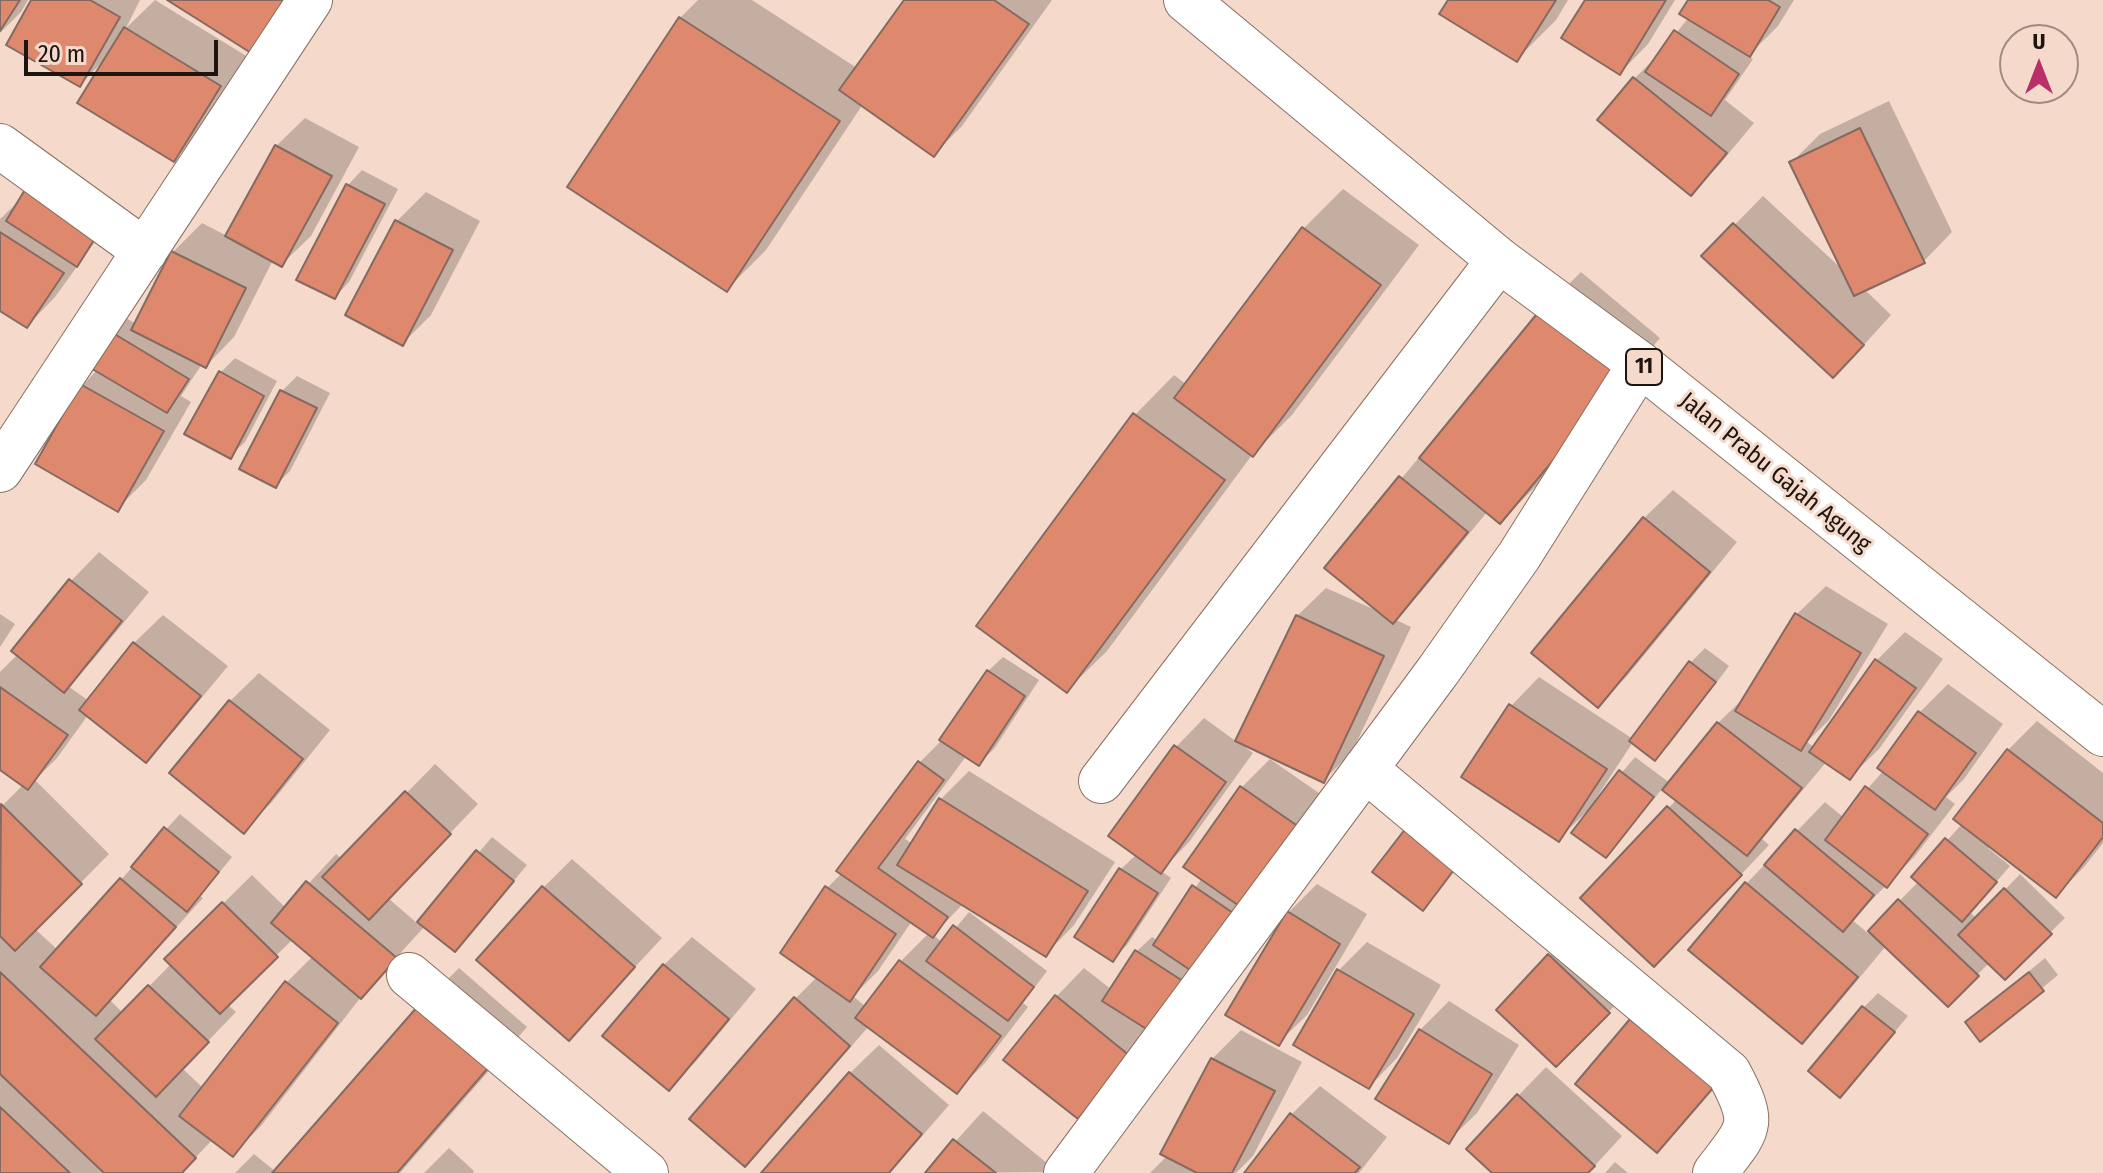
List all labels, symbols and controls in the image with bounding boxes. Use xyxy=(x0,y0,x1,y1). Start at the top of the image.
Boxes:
scale bar xyxy=(28,24,222,74)
north arrow xyxy=(1999,24,2079,104)
text: U xyxy=(2033,28,2045,55)
text: 20 m xyxy=(38,40,85,68)
road number: 11 xyxy=(1626,349,1662,385)
street label: Jalan Prabu Gajah Agung xyxy=(1673,387,1877,559)

